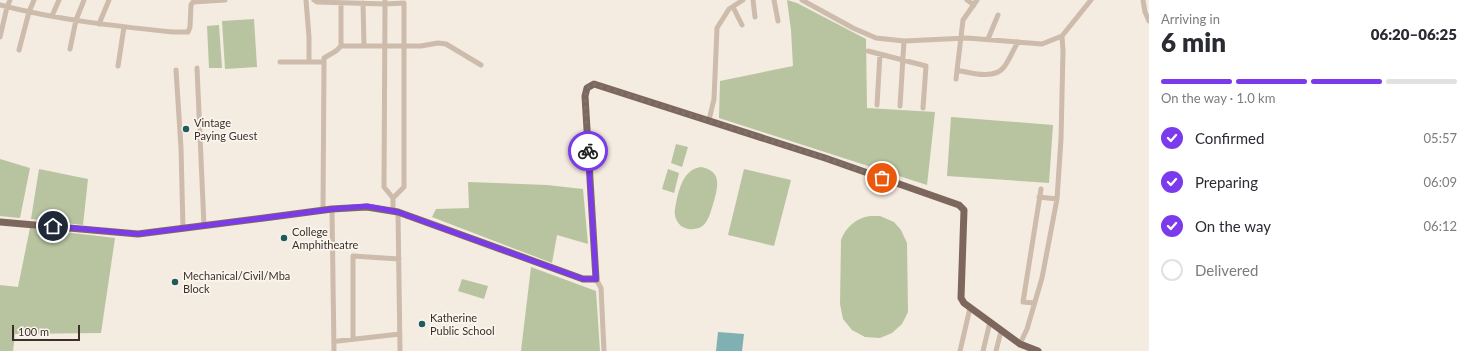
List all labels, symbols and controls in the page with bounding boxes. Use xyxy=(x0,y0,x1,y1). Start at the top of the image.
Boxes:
text: Arriving in xyxy=(1161,11,1220,27)
text: 06:20–06:25 xyxy=(1371,25,1457,43)
text: 6 min xyxy=(1161,26,1226,58)
text: On the way · 1.0 km xyxy=(1161,90,1275,106)
place label: Vintage Paying Guest xyxy=(194,116,257,142)
marker: Vintage Paying Guest xyxy=(181,124,191,134)
icon: check xyxy=(1161,127,1183,149)
text: Confirmed xyxy=(1195,129,1264,147)
text: 05:57 xyxy=(1424,130,1457,146)
courier xyxy=(568,131,608,171)
icon: bike xyxy=(577,140,599,162)
pin xyxy=(865,161,899,195)
icon: bag xyxy=(871,167,893,189)
icon: check xyxy=(1161,171,1183,193)
text: Preparing xyxy=(1195,173,1258,191)
text: 06:09 xyxy=(1424,174,1457,190)
pin xyxy=(36,209,70,243)
icon: home xyxy=(42,215,64,237)
icon: check xyxy=(1161,215,1183,237)
text: On the way xyxy=(1195,217,1271,235)
text: 06:12 xyxy=(1424,218,1457,234)
place label: College Amphitheatre xyxy=(292,225,358,251)
marker: College Amphitheatre xyxy=(279,233,289,243)
text: Delivered xyxy=(1195,261,1258,279)
place label: Mechanical/Civil/Mba Block xyxy=(183,269,290,295)
marker: Mechanical/Civil/Mba Block xyxy=(170,277,180,287)
place label: Katherine Public School xyxy=(430,311,495,337)
marker: Katherine Public School xyxy=(417,319,427,329)
scale bar xyxy=(12,323,80,342)
text: 100 m xyxy=(18,325,49,338)

